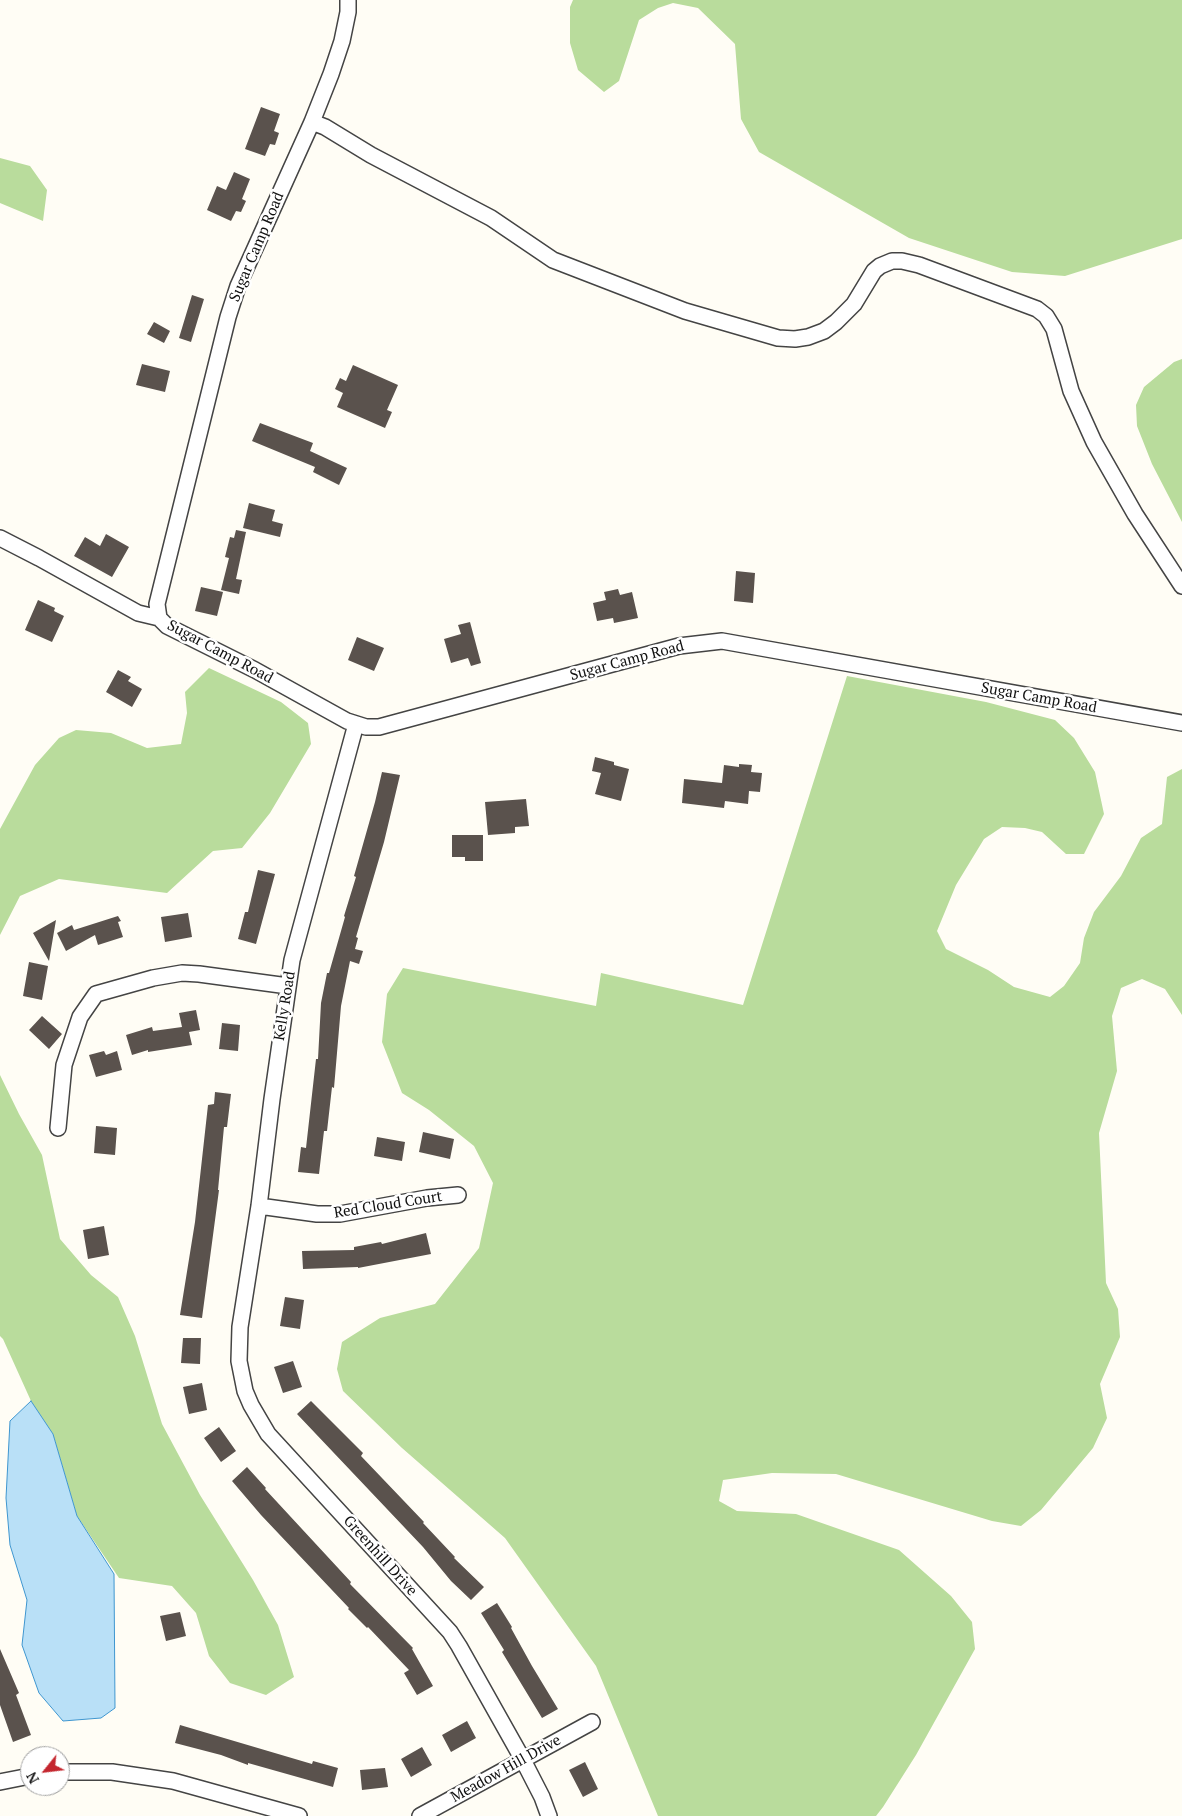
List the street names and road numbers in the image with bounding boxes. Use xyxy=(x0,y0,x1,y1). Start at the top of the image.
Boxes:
street label: Sugar Camp Road xyxy=(226,189,288,305)
street label: Sugar Camp Road xyxy=(164,617,276,687)
street label: Sugar Camp Road xyxy=(568,637,686,685)
street label: Sugar Camp Road xyxy=(980,679,1098,717)
street label: Kelly Road xyxy=(271,970,299,1042)
street label: Red Cloud Court xyxy=(333,1188,443,1222)
street label: Greenhill Drive xyxy=(339,1512,421,1600)
street label: Meadow Hill Drive xyxy=(448,1731,564,1807)

